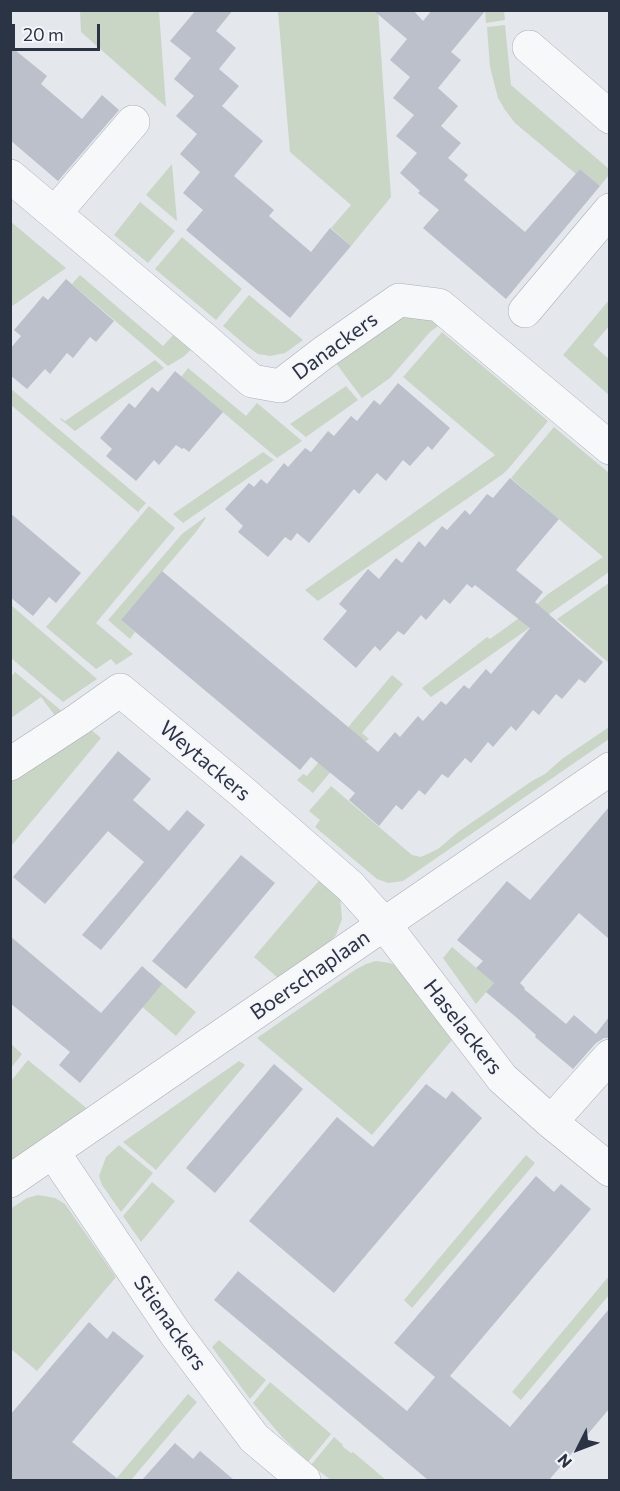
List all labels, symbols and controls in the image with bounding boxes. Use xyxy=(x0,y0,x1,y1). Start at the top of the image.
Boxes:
scale bar xyxy=(15,12,104,50)
text: 20 m xyxy=(23,23,64,45)
street label: Danackers xyxy=(287,307,383,385)
street label: Weytackers xyxy=(154,716,256,806)
street label: Boerschaplaan xyxy=(245,925,375,1025)
street label: Haselackers xyxy=(418,974,508,1080)
street label: Stienackers xyxy=(128,1271,212,1375)
north arrow xyxy=(548,1419,608,1479)
text: N xyxy=(553,1451,575,1472)

